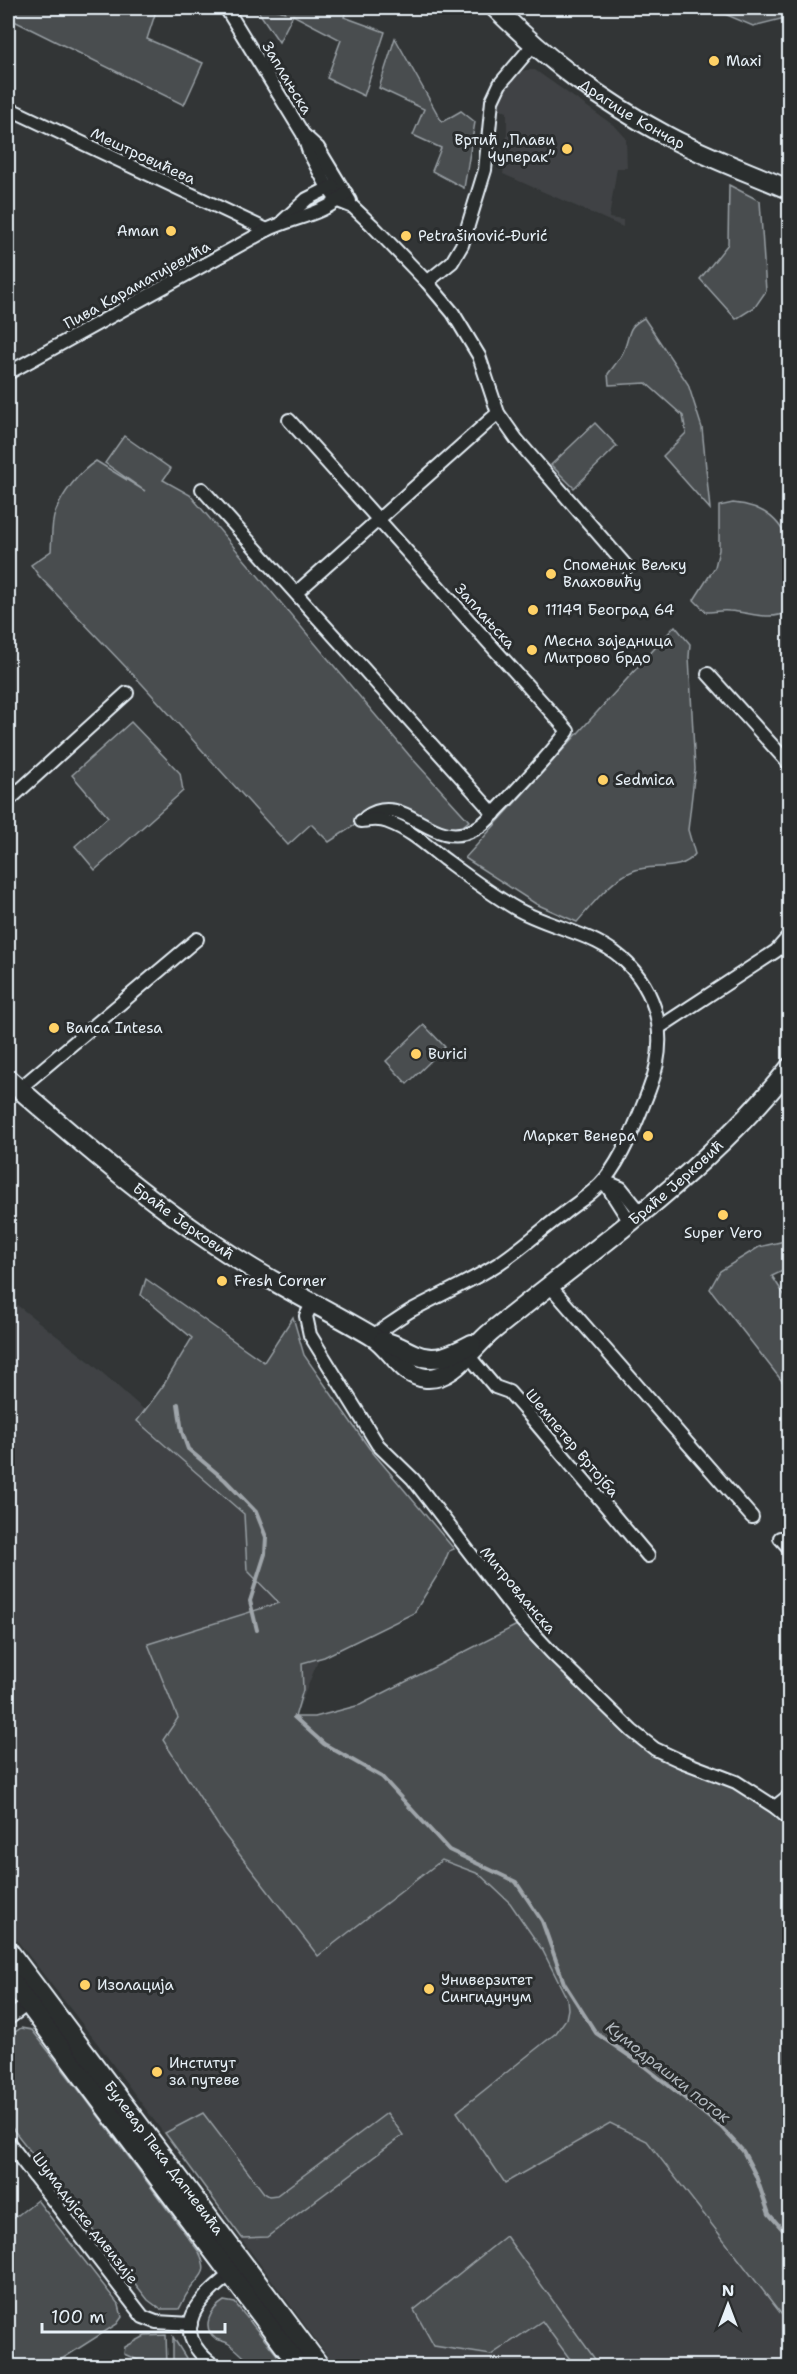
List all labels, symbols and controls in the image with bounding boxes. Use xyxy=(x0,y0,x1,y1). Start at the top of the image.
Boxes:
street label: Заплањска xyxy=(257,38,317,119)
place label: Maxi xyxy=(726,51,762,71)
marker: Maxi xyxy=(707,54,721,68)
street label: Драгице Кончар xyxy=(575,74,688,154)
street label: Мештровићева xyxy=(87,123,199,189)
place label: Вртић „Плави Чуперак” xyxy=(455,130,556,167)
marker: Вртић „Плави Чуперак” xyxy=(560,142,574,156)
place label: Aman xyxy=(117,221,159,241)
marker: Aman xyxy=(164,224,178,238)
place label: Petrašinović-Đurić xyxy=(418,226,548,246)
marker: Petrašinović-Đurić xyxy=(399,229,413,243)
street label: Пива Караматијевића xyxy=(60,236,214,334)
place label: Споменик Вељку Влаховићу xyxy=(563,555,687,592)
marker: Споменик Вељку Влаховићу xyxy=(544,567,558,581)
street label: Заплањска xyxy=(450,579,520,654)
place label: 11149 Београд 64 xyxy=(545,600,674,620)
marker: 11149 Београд 64 xyxy=(526,603,540,617)
place label: Месна заједница Митрово брдо xyxy=(544,631,673,668)
marker: Месна заједница Митрово брдо xyxy=(525,643,539,657)
place label: Sedmica xyxy=(615,770,675,790)
marker: Sedmica xyxy=(596,773,610,787)
place label: Banca Intesa xyxy=(66,1018,163,1038)
marker: Banca Intesa xyxy=(47,1021,61,1035)
place label: Burici xyxy=(428,1044,467,1064)
marker: Burici xyxy=(409,1047,423,1061)
place label: Маркет Венера xyxy=(523,1126,637,1146)
marker: Маркет Венера xyxy=(641,1129,655,1143)
street label: Браће Јерковић xyxy=(624,1135,728,1230)
street label: Браће Јерковић xyxy=(129,1178,238,1264)
marker: Super Vero xyxy=(716,1208,730,1222)
place label: Super Vero xyxy=(684,1223,762,1243)
place label: Fresh Corner xyxy=(234,1271,327,1291)
marker: Fresh Corner xyxy=(215,1274,229,1288)
street label: Шемпетер Вртојба xyxy=(521,1385,624,1502)
street label: Митровданска xyxy=(475,1542,561,1638)
place label: Универзитет Сингидунум xyxy=(441,1970,533,2007)
place label: Изолација xyxy=(97,1975,174,1995)
marker: Изолација xyxy=(78,1978,92,1992)
marker: Универзитет Сингидунум xyxy=(422,1982,436,1996)
water label: Кумодрашки поток xyxy=(601,2017,735,2128)
place label: Институт за путеве xyxy=(169,2053,240,2090)
marker: Институт за путеве xyxy=(150,2065,164,2079)
street label: Булевар Пека Дапчевића xyxy=(100,2077,229,2240)
street label: Шумадијске дивизије xyxy=(27,2148,143,2288)
north arrow xyxy=(698,2275,758,2335)
text: N xyxy=(722,2280,734,2301)
scale bar xyxy=(42,2296,225,2334)
text: 100 m xyxy=(51,2305,105,2329)

